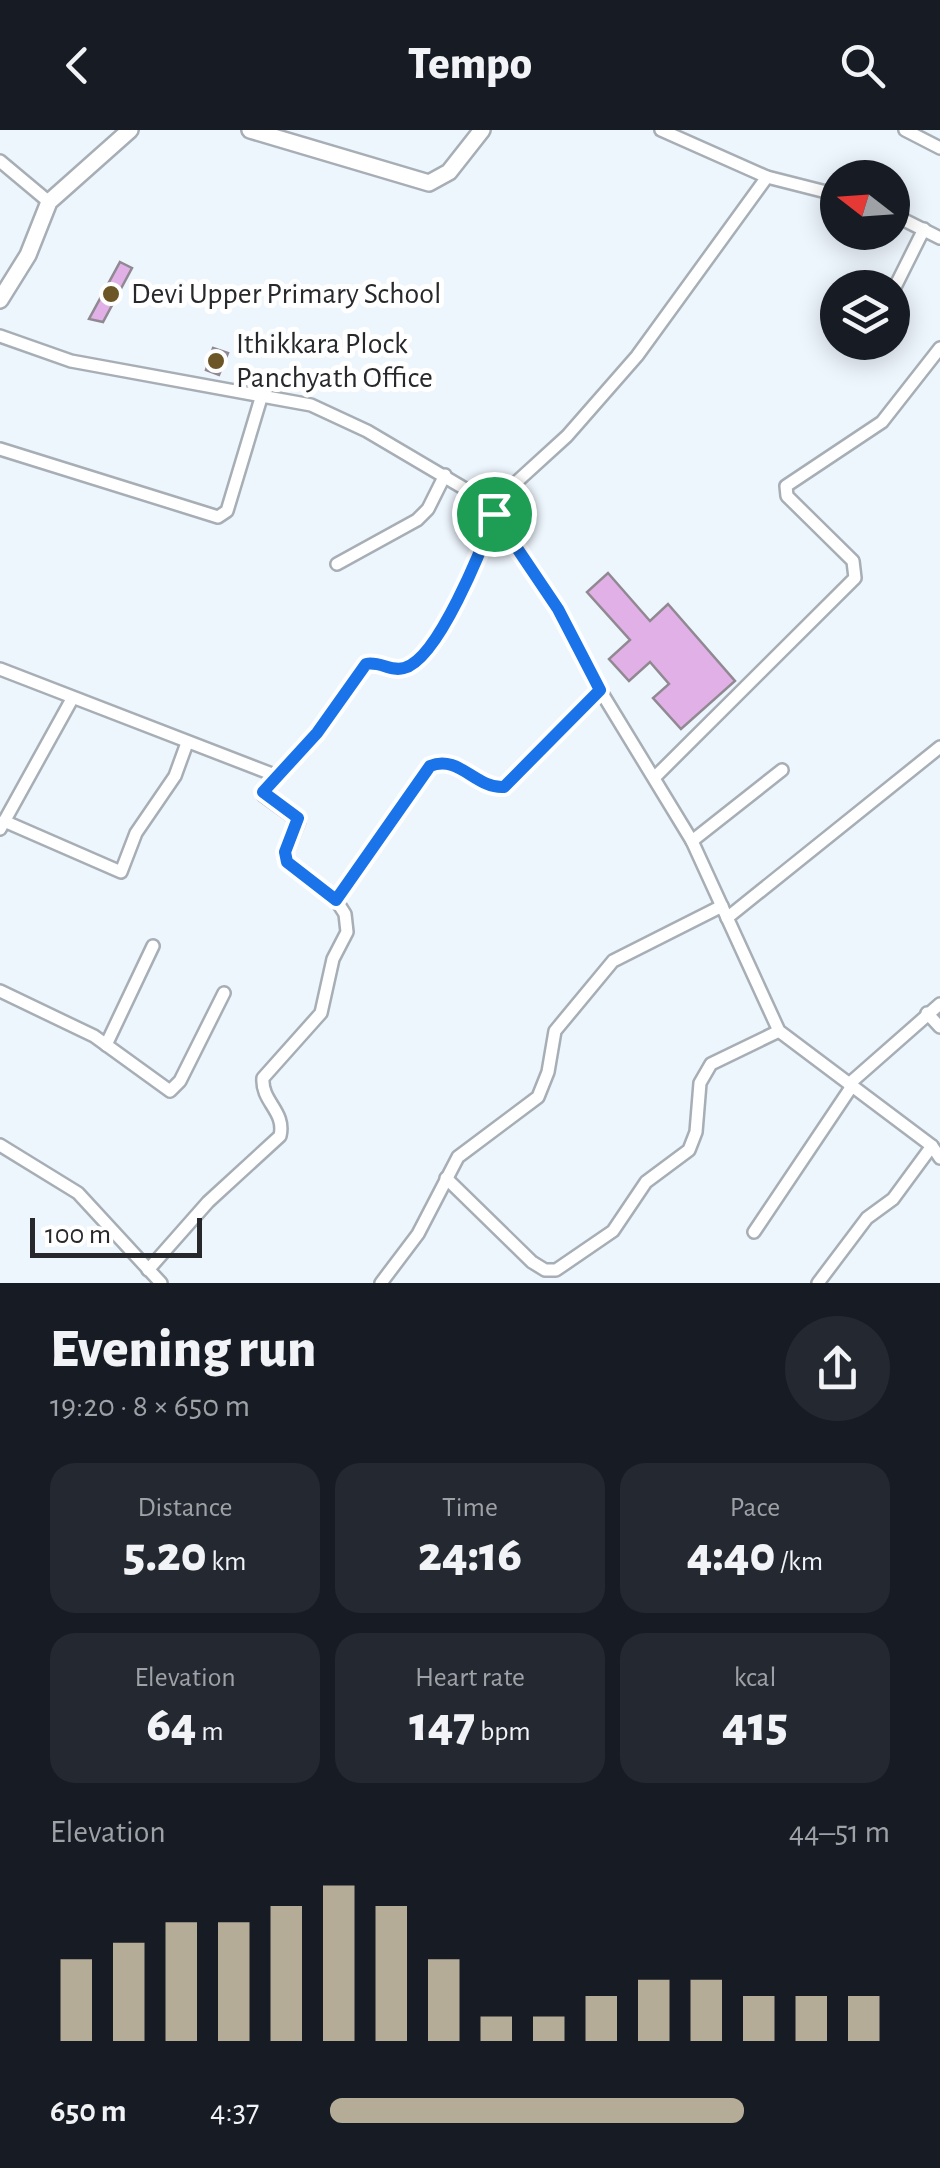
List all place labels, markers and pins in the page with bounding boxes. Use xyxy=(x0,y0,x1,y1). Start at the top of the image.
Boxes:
place label: Devi Upper Primary School xyxy=(131,279,441,309)
marker: Devi Upper Primary School xyxy=(100,283,122,305)
place label: Ithikkara Plock Panchyath Office xyxy=(236,329,433,393)
marker: Ithikkara Plock Panchyath Office xyxy=(205,350,227,372)
pin xyxy=(452,472,537,557)

